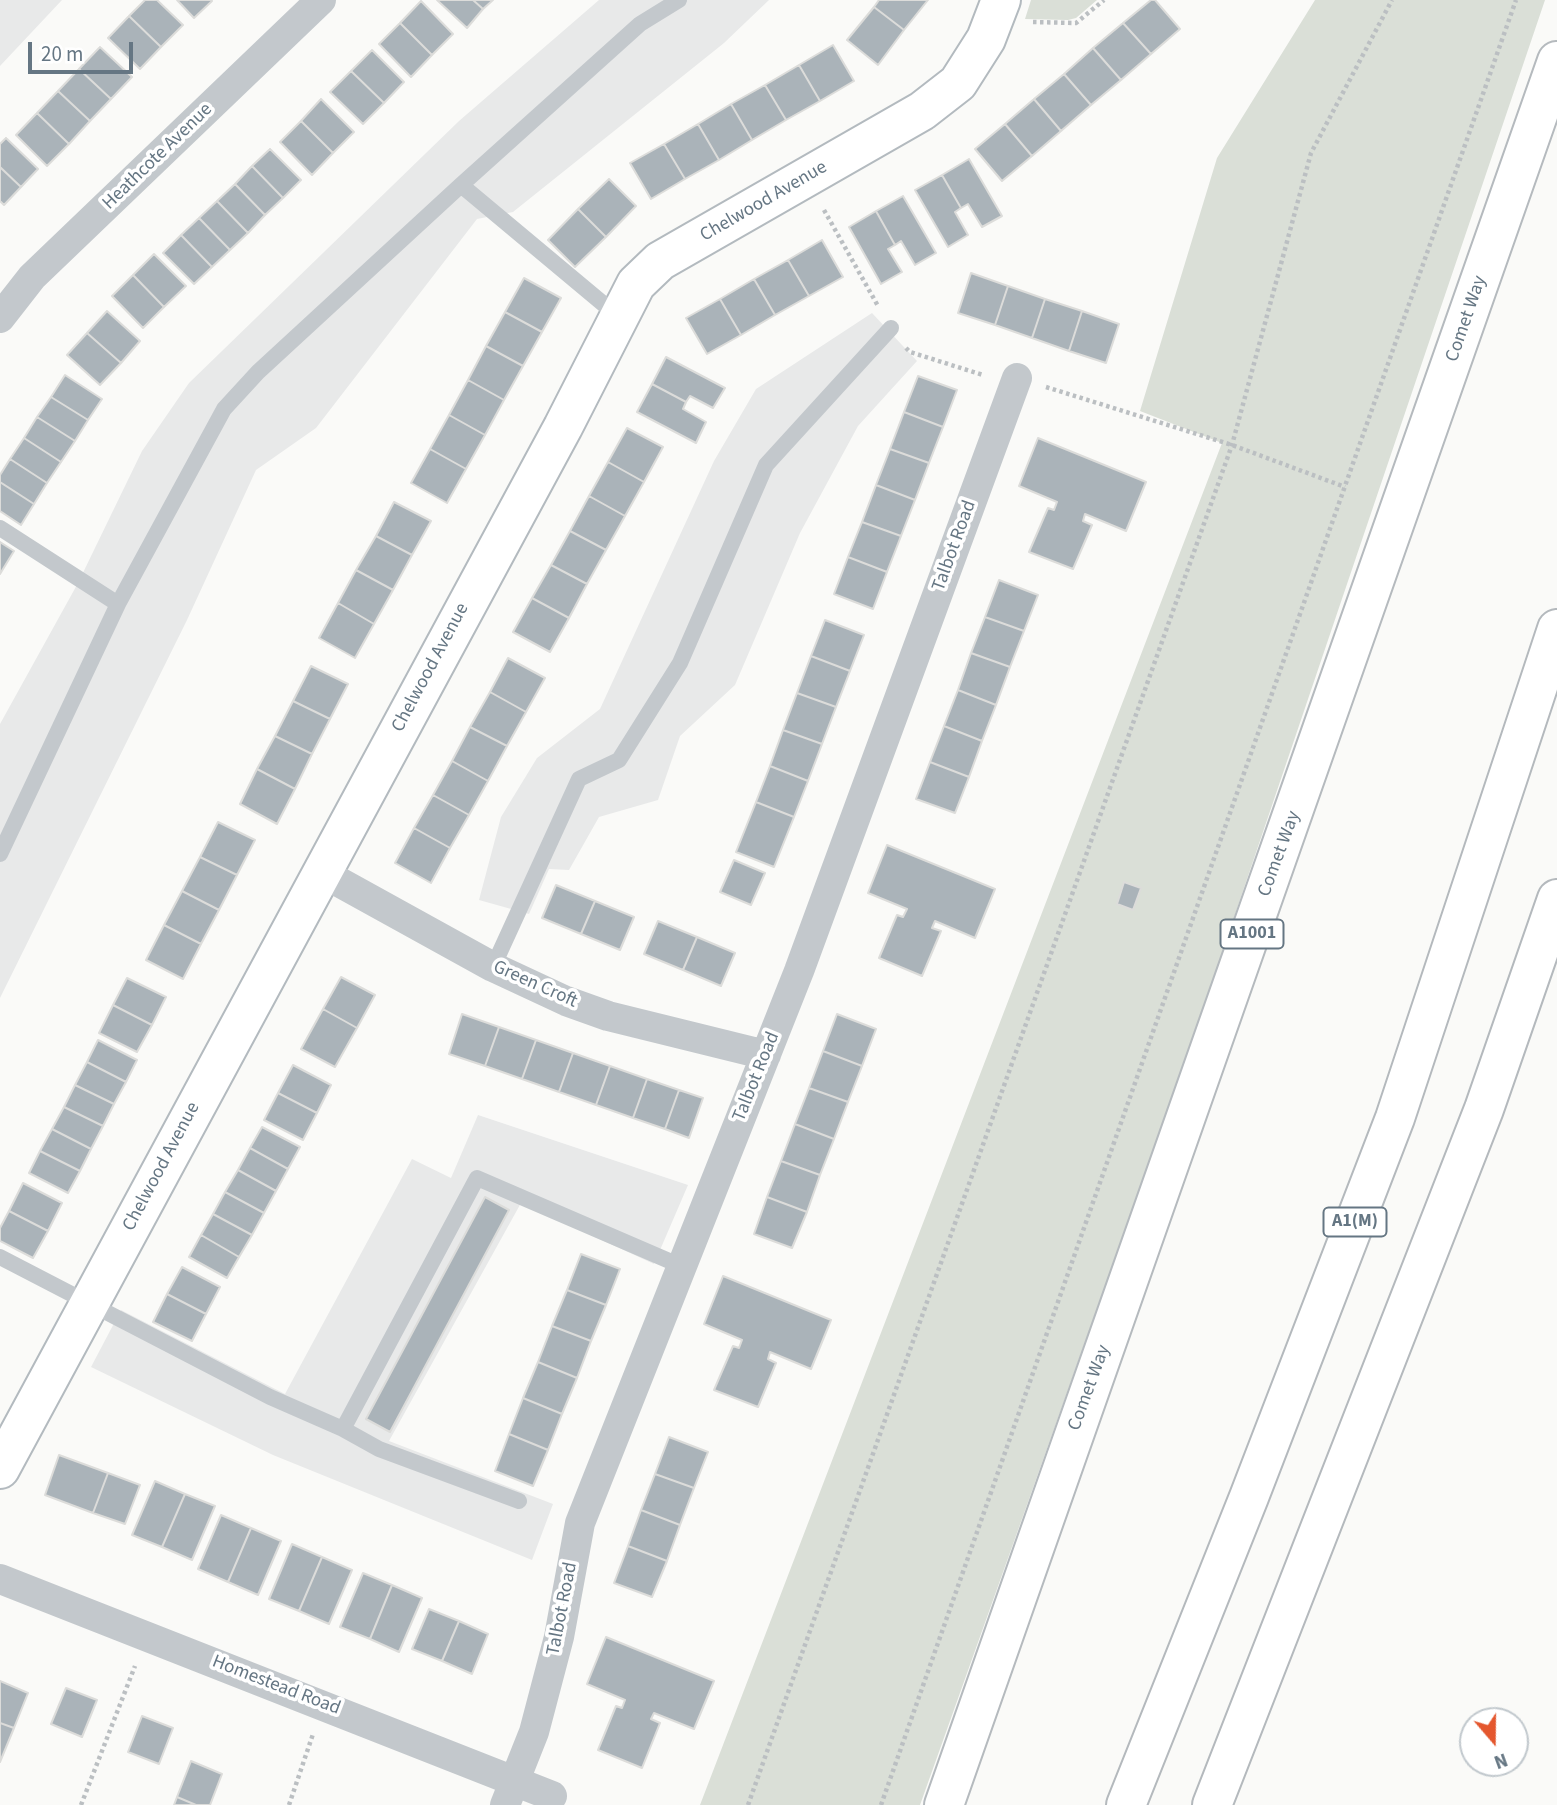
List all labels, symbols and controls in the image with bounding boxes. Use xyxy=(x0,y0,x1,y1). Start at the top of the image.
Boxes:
scale bar xyxy=(32,28,136,72)
text: 20 m xyxy=(41,39,83,69)
street label: Heathcote Avenue xyxy=(98,99,218,215)
street label: Chelwood Avenue xyxy=(697,156,831,248)
street label: Comet Way xyxy=(1442,273,1492,365)
street label: Talbot Road xyxy=(928,498,982,594)
street label: Chelwood Avenue xyxy=(387,600,475,736)
street label: Comet Way xyxy=(1254,808,1306,900)
road number: A1001 xyxy=(1220,919,1284,948)
street label: Green Croft xyxy=(489,956,581,1014)
street label: Talbot Road xyxy=(729,1029,785,1125)
street label: Chelwood Avenue xyxy=(118,1099,206,1235)
road number: A1(M) xyxy=(1324,1208,1386,1237)
street label: Comet Way xyxy=(1064,1342,1116,1434)
street label: Talbot Road xyxy=(543,1560,583,1658)
street label: Homestead Road xyxy=(209,1651,343,1721)
north arrow xyxy=(1459,1707,1529,1777)
text: N xyxy=(1490,1745,1511,1775)

